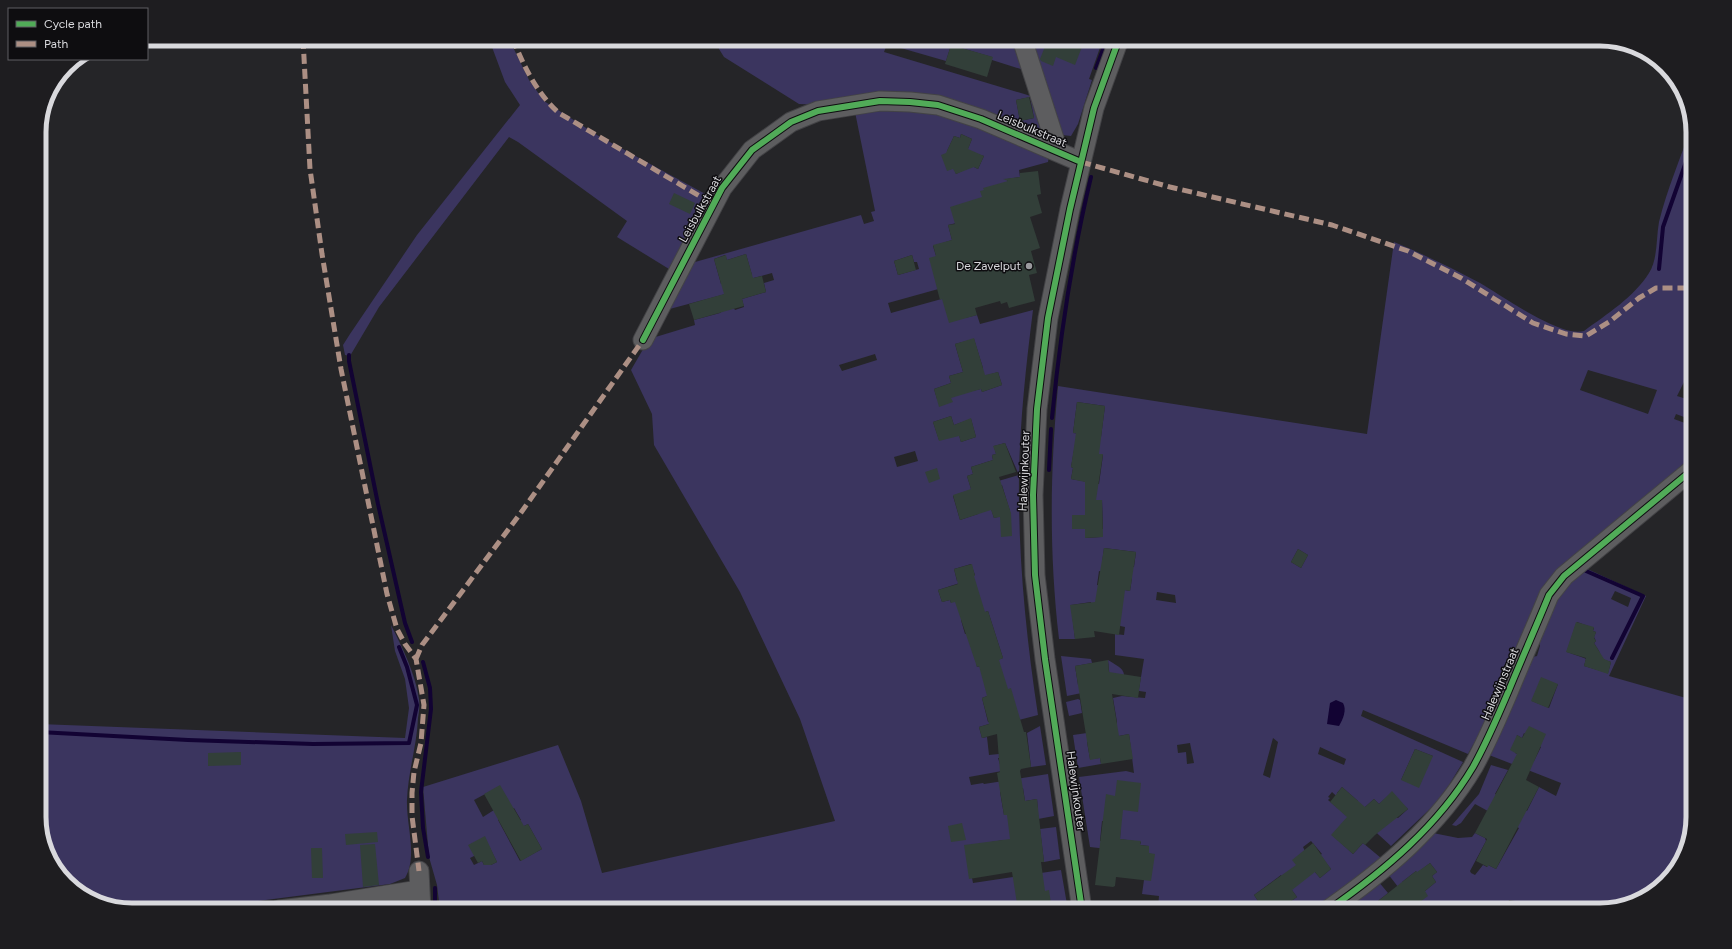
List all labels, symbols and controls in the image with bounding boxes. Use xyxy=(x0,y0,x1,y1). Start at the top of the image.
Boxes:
legend xyxy=(8,8,148,60)
text: Cycle path xyxy=(44,17,102,31)
text: Path xyxy=(44,37,68,51)
street label: Leisbulkstraat xyxy=(995,108,1069,150)
street label: Leisbulkstraat xyxy=(676,173,724,245)
place label: De Zavelput xyxy=(956,259,1021,273)
marker: De Zavelput xyxy=(1024,261,1034,271)
street label: Halewijnkouter xyxy=(1016,430,1032,512)
street label: Halewijnstraat xyxy=(1478,645,1522,722)
street label: Halewijnkouter xyxy=(1063,750,1089,832)

